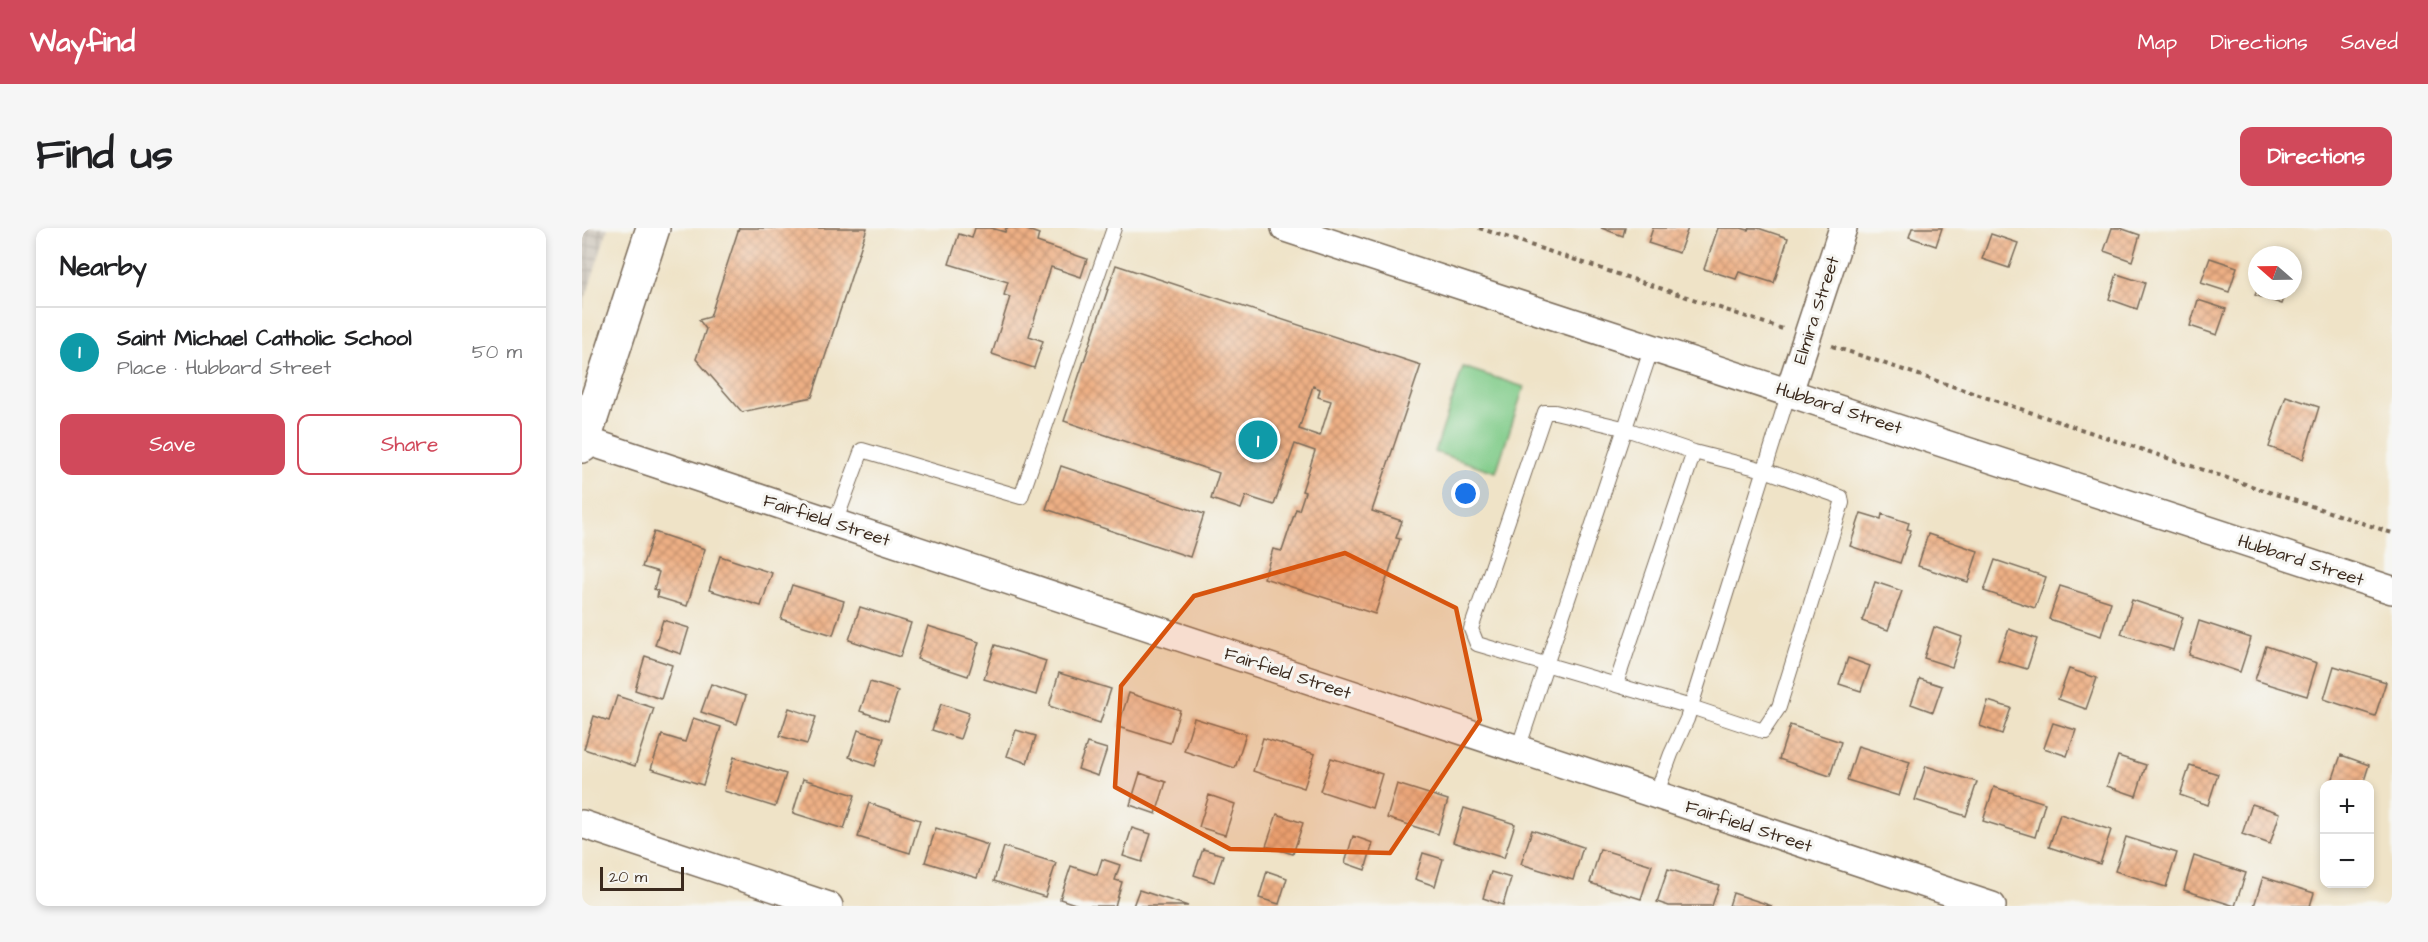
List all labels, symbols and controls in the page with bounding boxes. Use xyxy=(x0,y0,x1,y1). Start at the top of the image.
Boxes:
text: Wayfind xyxy=(30,23,135,62)
text: Map xyxy=(2137,28,2177,57)
text: Directions xyxy=(2210,28,2308,57)
text: Saved xyxy=(2341,28,2398,57)
text: Find us xyxy=(36,127,173,185)
button: Directions xyxy=(2240,127,2392,186)
north arrow xyxy=(2248,246,2302,300)
text: Nearby xyxy=(60,249,147,285)
street label: Elmira Street xyxy=(1787,252,1846,367)
text: Saint Michael Catholic School xyxy=(117,323,412,354)
text: 1 xyxy=(78,338,81,366)
text: 50 m xyxy=(472,338,522,366)
text: Place · Hubbard Street xyxy=(117,354,331,382)
street label: Hubbard Street xyxy=(1773,376,1906,441)
button: Save xyxy=(60,414,285,475)
button: Share xyxy=(297,414,522,475)
pin: 1 xyxy=(1238,418,1278,462)
your location xyxy=(1451,479,1480,508)
street label: Fairfield Street xyxy=(760,488,894,553)
street label: Hubbard Street xyxy=(2235,528,2368,593)
street label: Fairfield Street xyxy=(1221,641,1355,706)
map controls xyxy=(2320,780,2374,888)
button: + xyxy=(2320,780,2374,834)
street label: Fairfield Street xyxy=(1682,794,1816,859)
button: − xyxy=(2320,834,2374,888)
scale bar xyxy=(600,864,684,892)
text: 20 m xyxy=(609,866,647,888)

